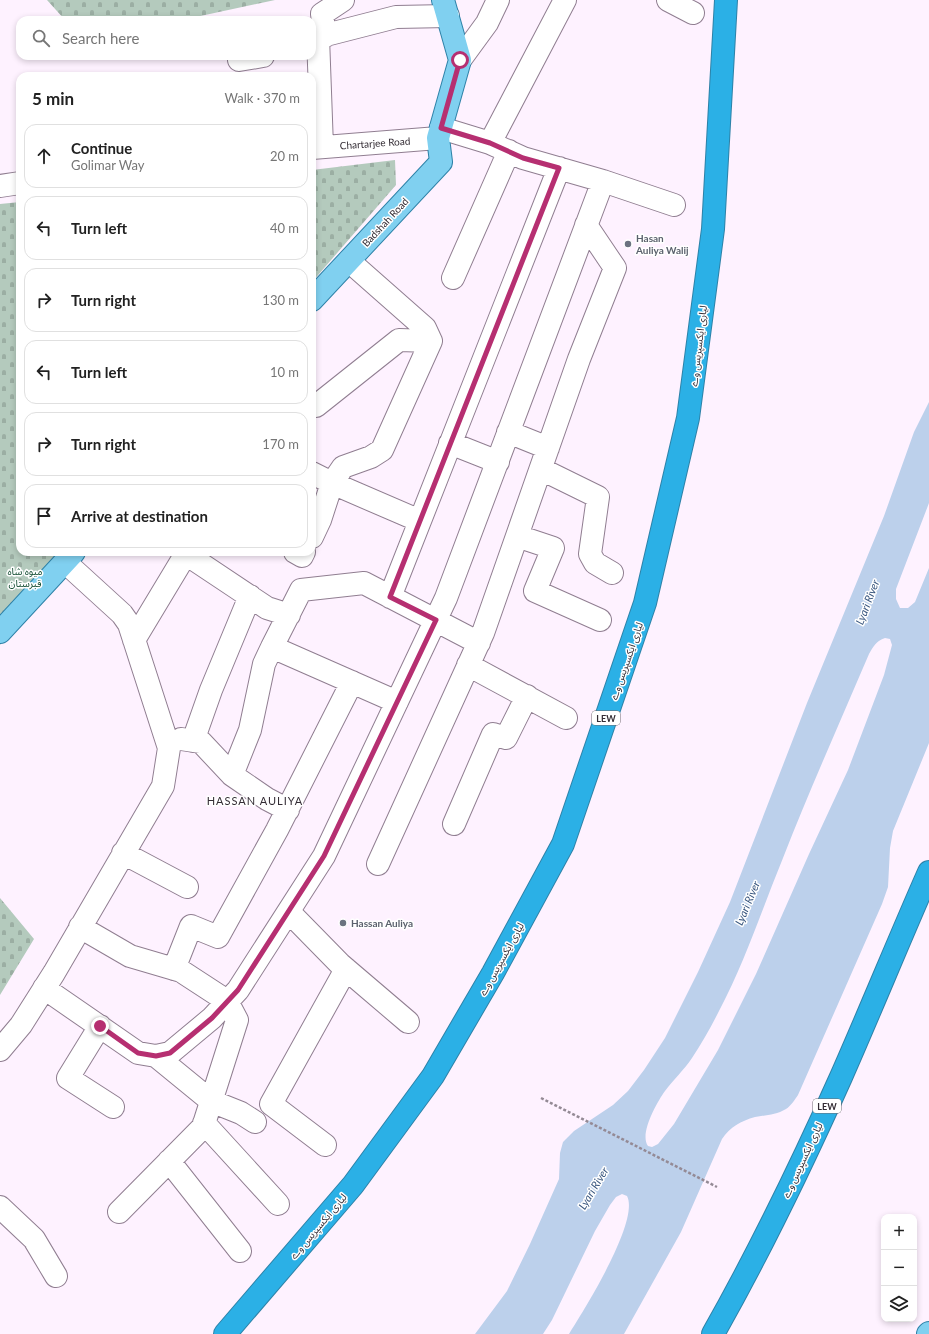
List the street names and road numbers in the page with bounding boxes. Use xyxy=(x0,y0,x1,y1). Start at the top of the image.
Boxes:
street label: Chartarjee Road xyxy=(339,135,411,151)
street label: Badshah Road xyxy=(359,195,411,249)
street label: لیاری ایکسپریس وے xyxy=(687,304,710,387)
street label: لیاری ایکسپریس وے xyxy=(607,620,646,702)
road number: LEW xyxy=(592,711,620,725)
street label: لیاری ایکسپریس وے xyxy=(476,920,527,998)
road number: LEW xyxy=(813,1099,841,1113)
street label: لیاری ایکسپریس وے xyxy=(779,1120,826,1200)
street label: لیاری ایکسپریس وے xyxy=(287,1191,350,1262)

